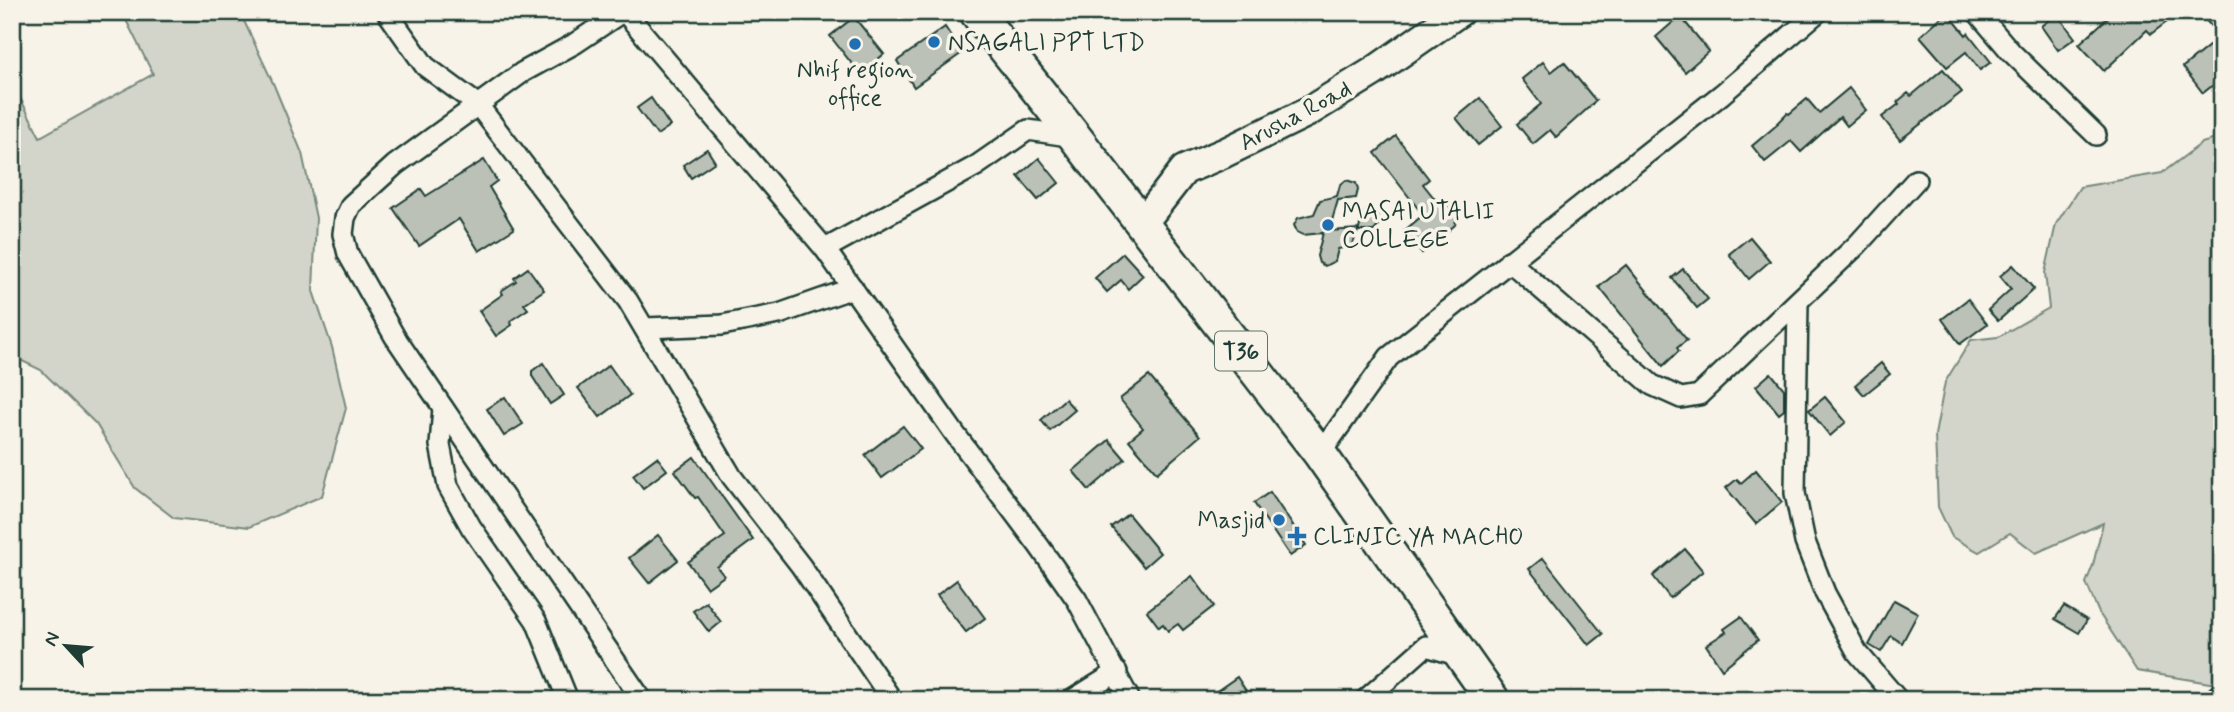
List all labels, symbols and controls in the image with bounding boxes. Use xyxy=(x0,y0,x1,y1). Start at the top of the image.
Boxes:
place label: NSAGALI PPT LTD xyxy=(948,28,1145,59)
marker: NSAGALI PPT LTD xyxy=(926,34,942,50)
marker: Nhif region office xyxy=(847,36,863,52)
place label: Nhif region office xyxy=(797,55,913,114)
street label: Arusha Road xyxy=(1234,74,1357,159)
place label: MASAI UTALII COLLEGE xyxy=(1342,197,1495,256)
marker: MASAI UTALII COLLEGE xyxy=(1320,217,1336,233)
road number: T36 xyxy=(1215,332,1267,370)
place label: Masjid xyxy=(1198,506,1265,537)
marker: Masjid xyxy=(1271,512,1287,528)
place label: CLINIC YA MACHO xyxy=(1313,522,1524,553)
marker: CLINIC YA MACHO xyxy=(1287,526,1307,546)
north arrow xyxy=(32,610,102,680)
text: N xyxy=(38,628,66,650)

